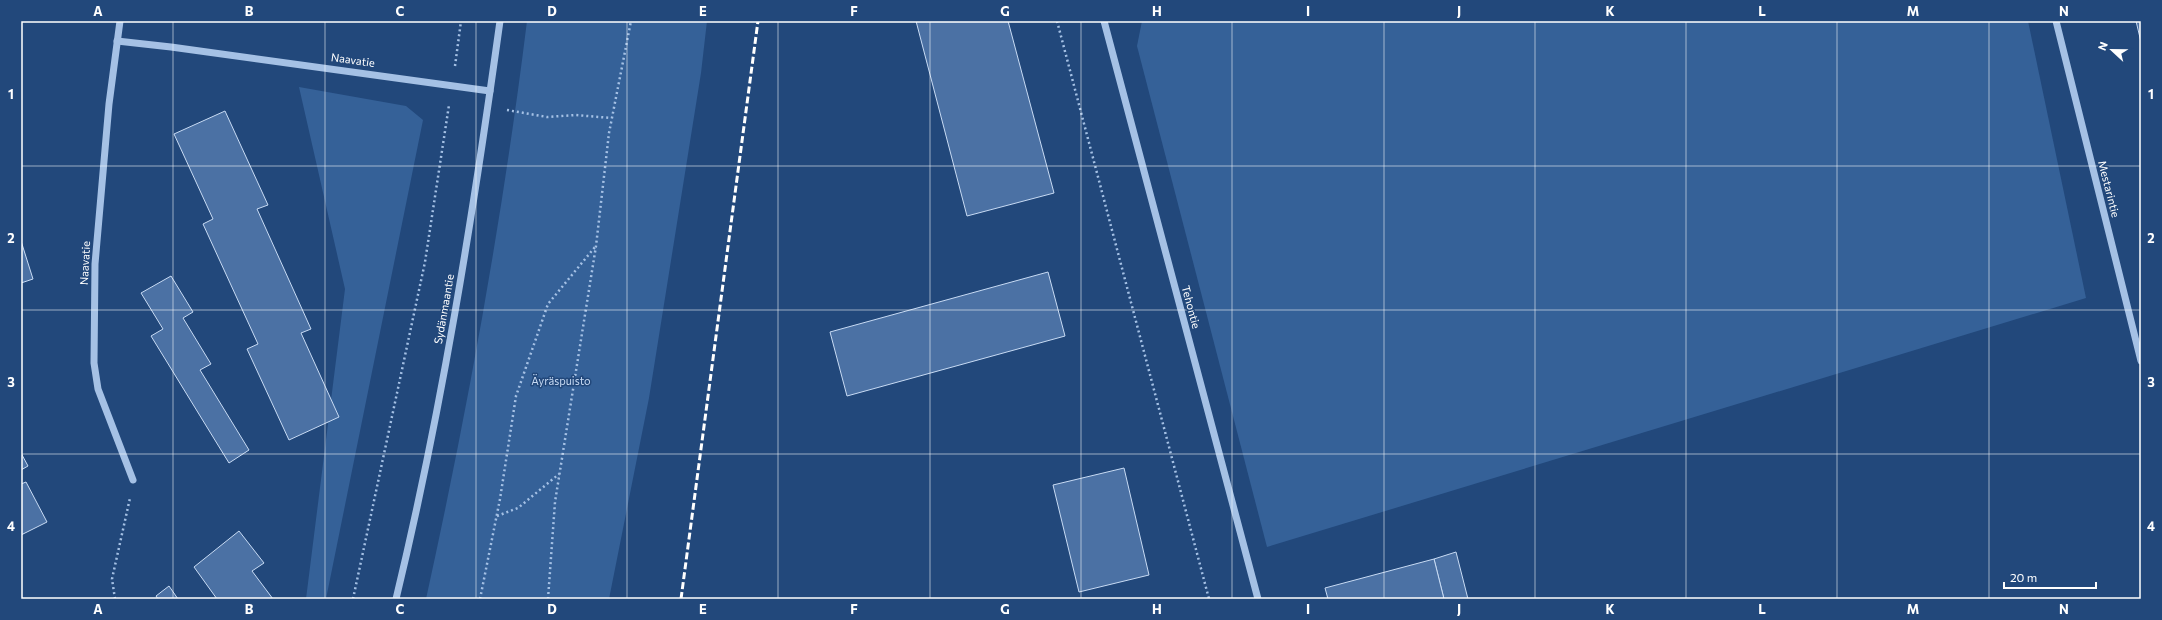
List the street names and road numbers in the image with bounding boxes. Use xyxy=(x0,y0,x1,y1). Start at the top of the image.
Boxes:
street label: Naavatie xyxy=(330,50,376,69)
street label: Mestarintie xyxy=(2096,159,2123,219)
street label: Naavatie xyxy=(77,240,92,285)
street label: Sydänmaantie xyxy=(431,273,456,345)
street label: Tehontie xyxy=(1179,284,1204,330)

